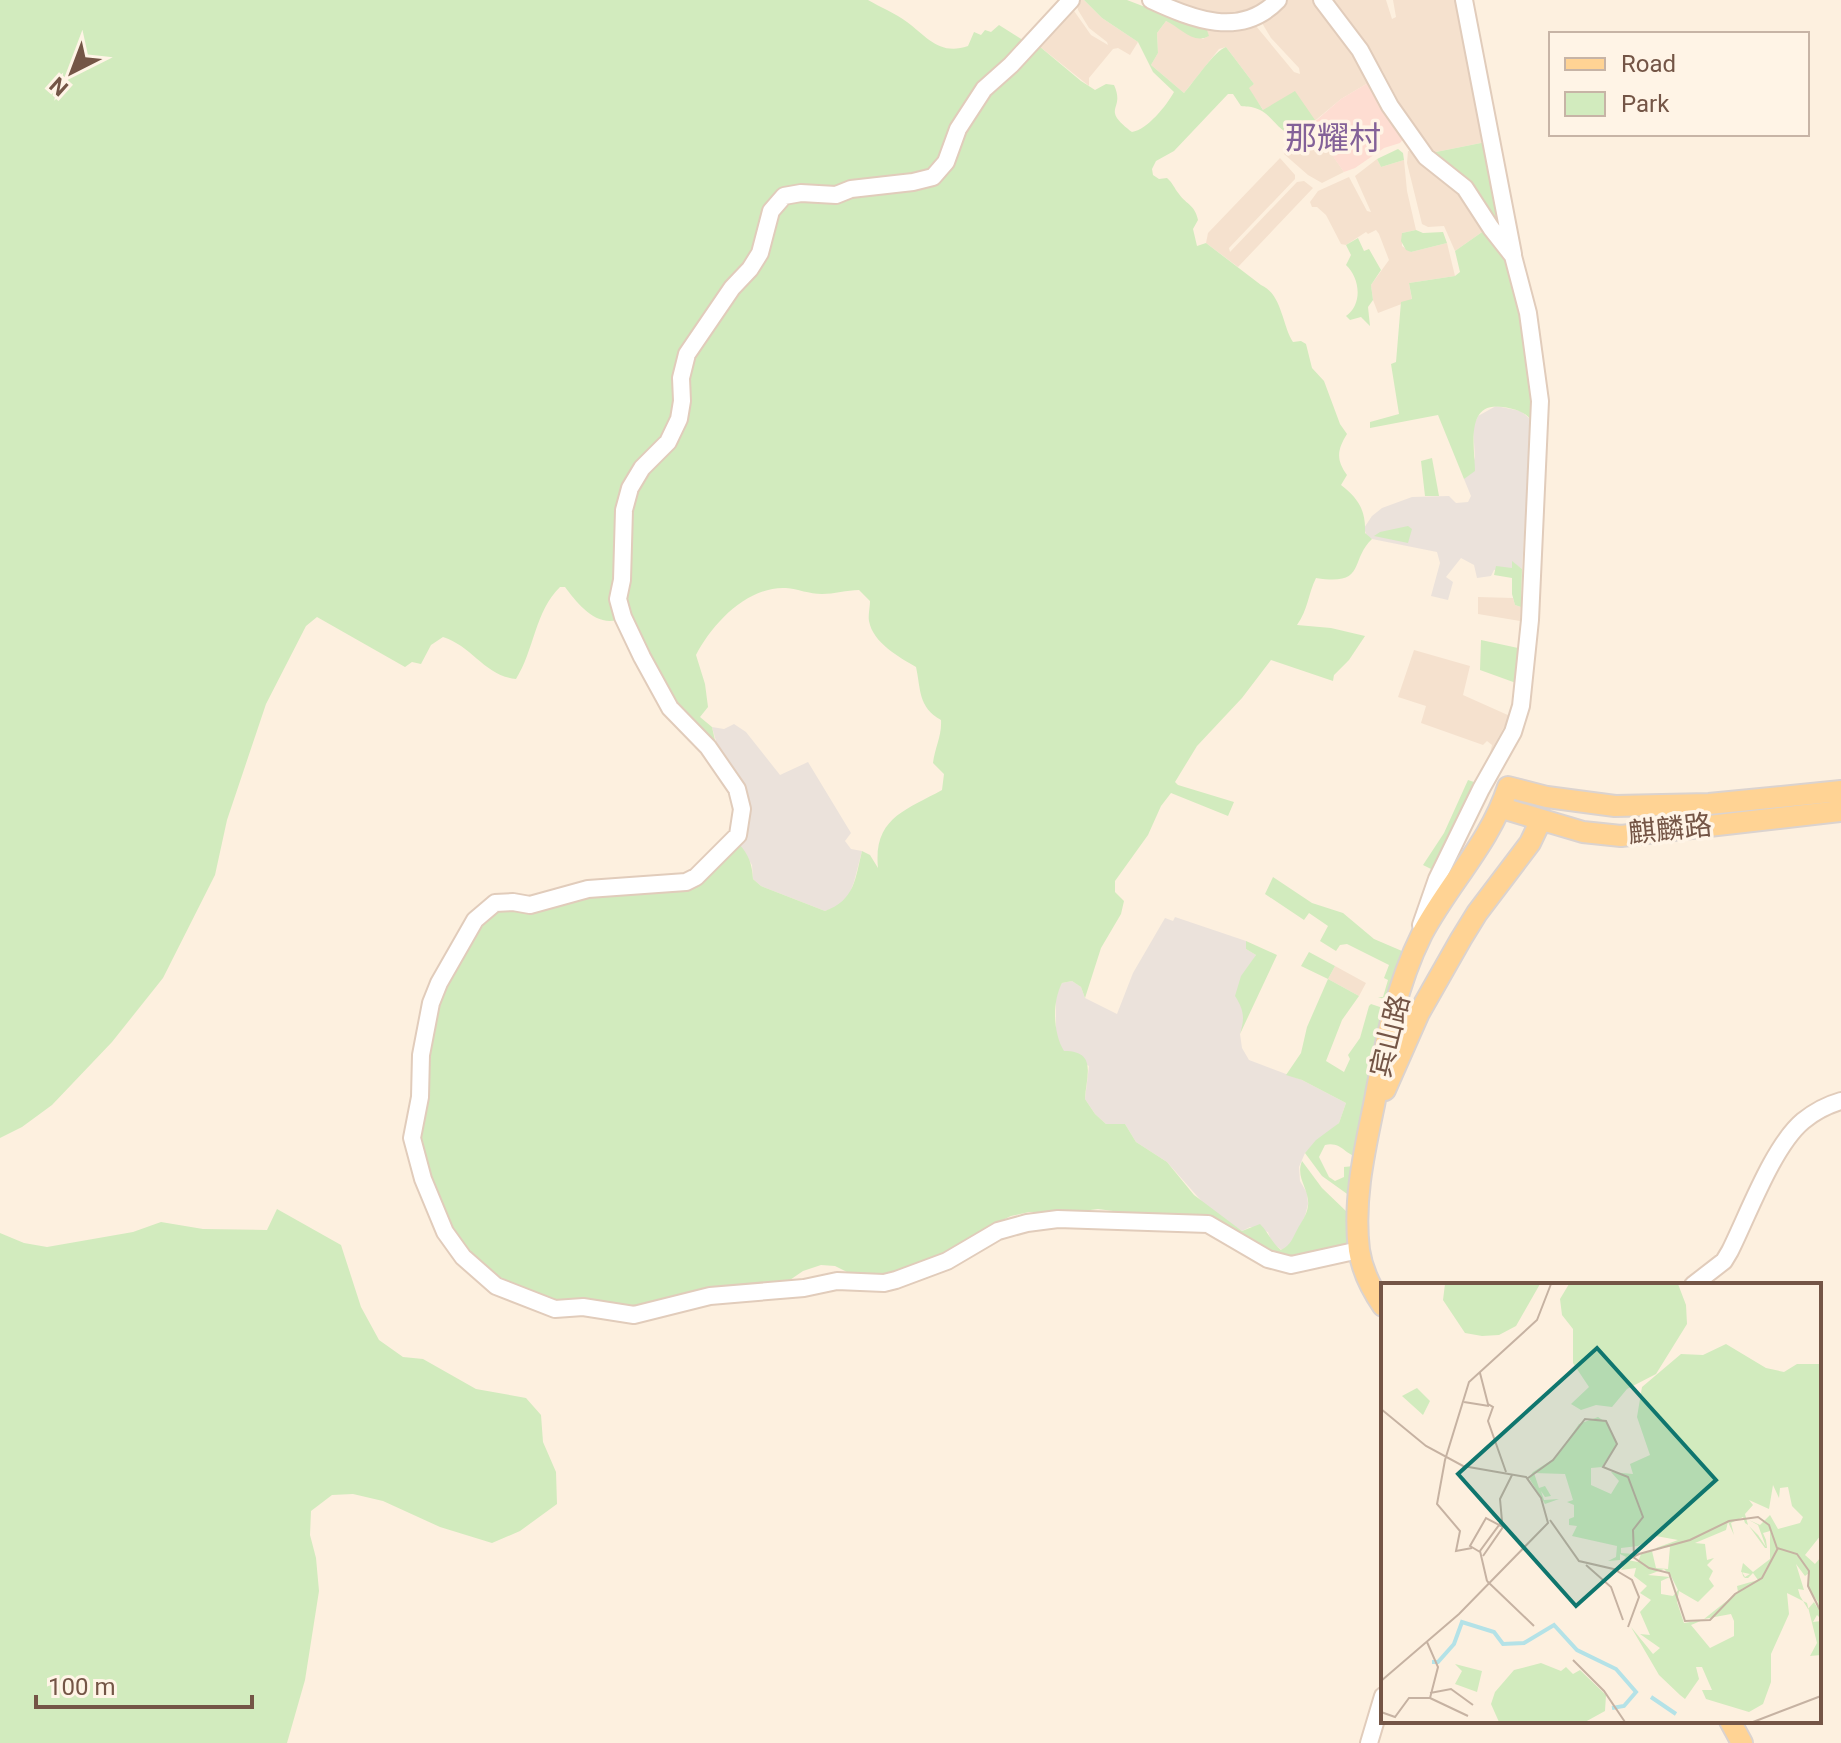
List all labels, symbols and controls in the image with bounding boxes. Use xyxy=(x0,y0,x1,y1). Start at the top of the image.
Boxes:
north arrow xyxy=(32,32,112,112)
legend xyxy=(1549,32,1809,136)
text: Road xyxy=(1621,50,1676,78)
text: N xyxy=(45,72,73,101)
text: Park xyxy=(1621,90,1670,118)
district label: 那耀村 xyxy=(1285,119,1381,157)
street label: 麒麟路 xyxy=(1626,808,1714,850)
street label: 宾山路 xyxy=(1364,991,1416,1081)
inset map xyxy=(1381,1283,1821,1723)
scale bar xyxy=(36,1659,252,1709)
text: 100 m xyxy=(48,1673,115,1701)

